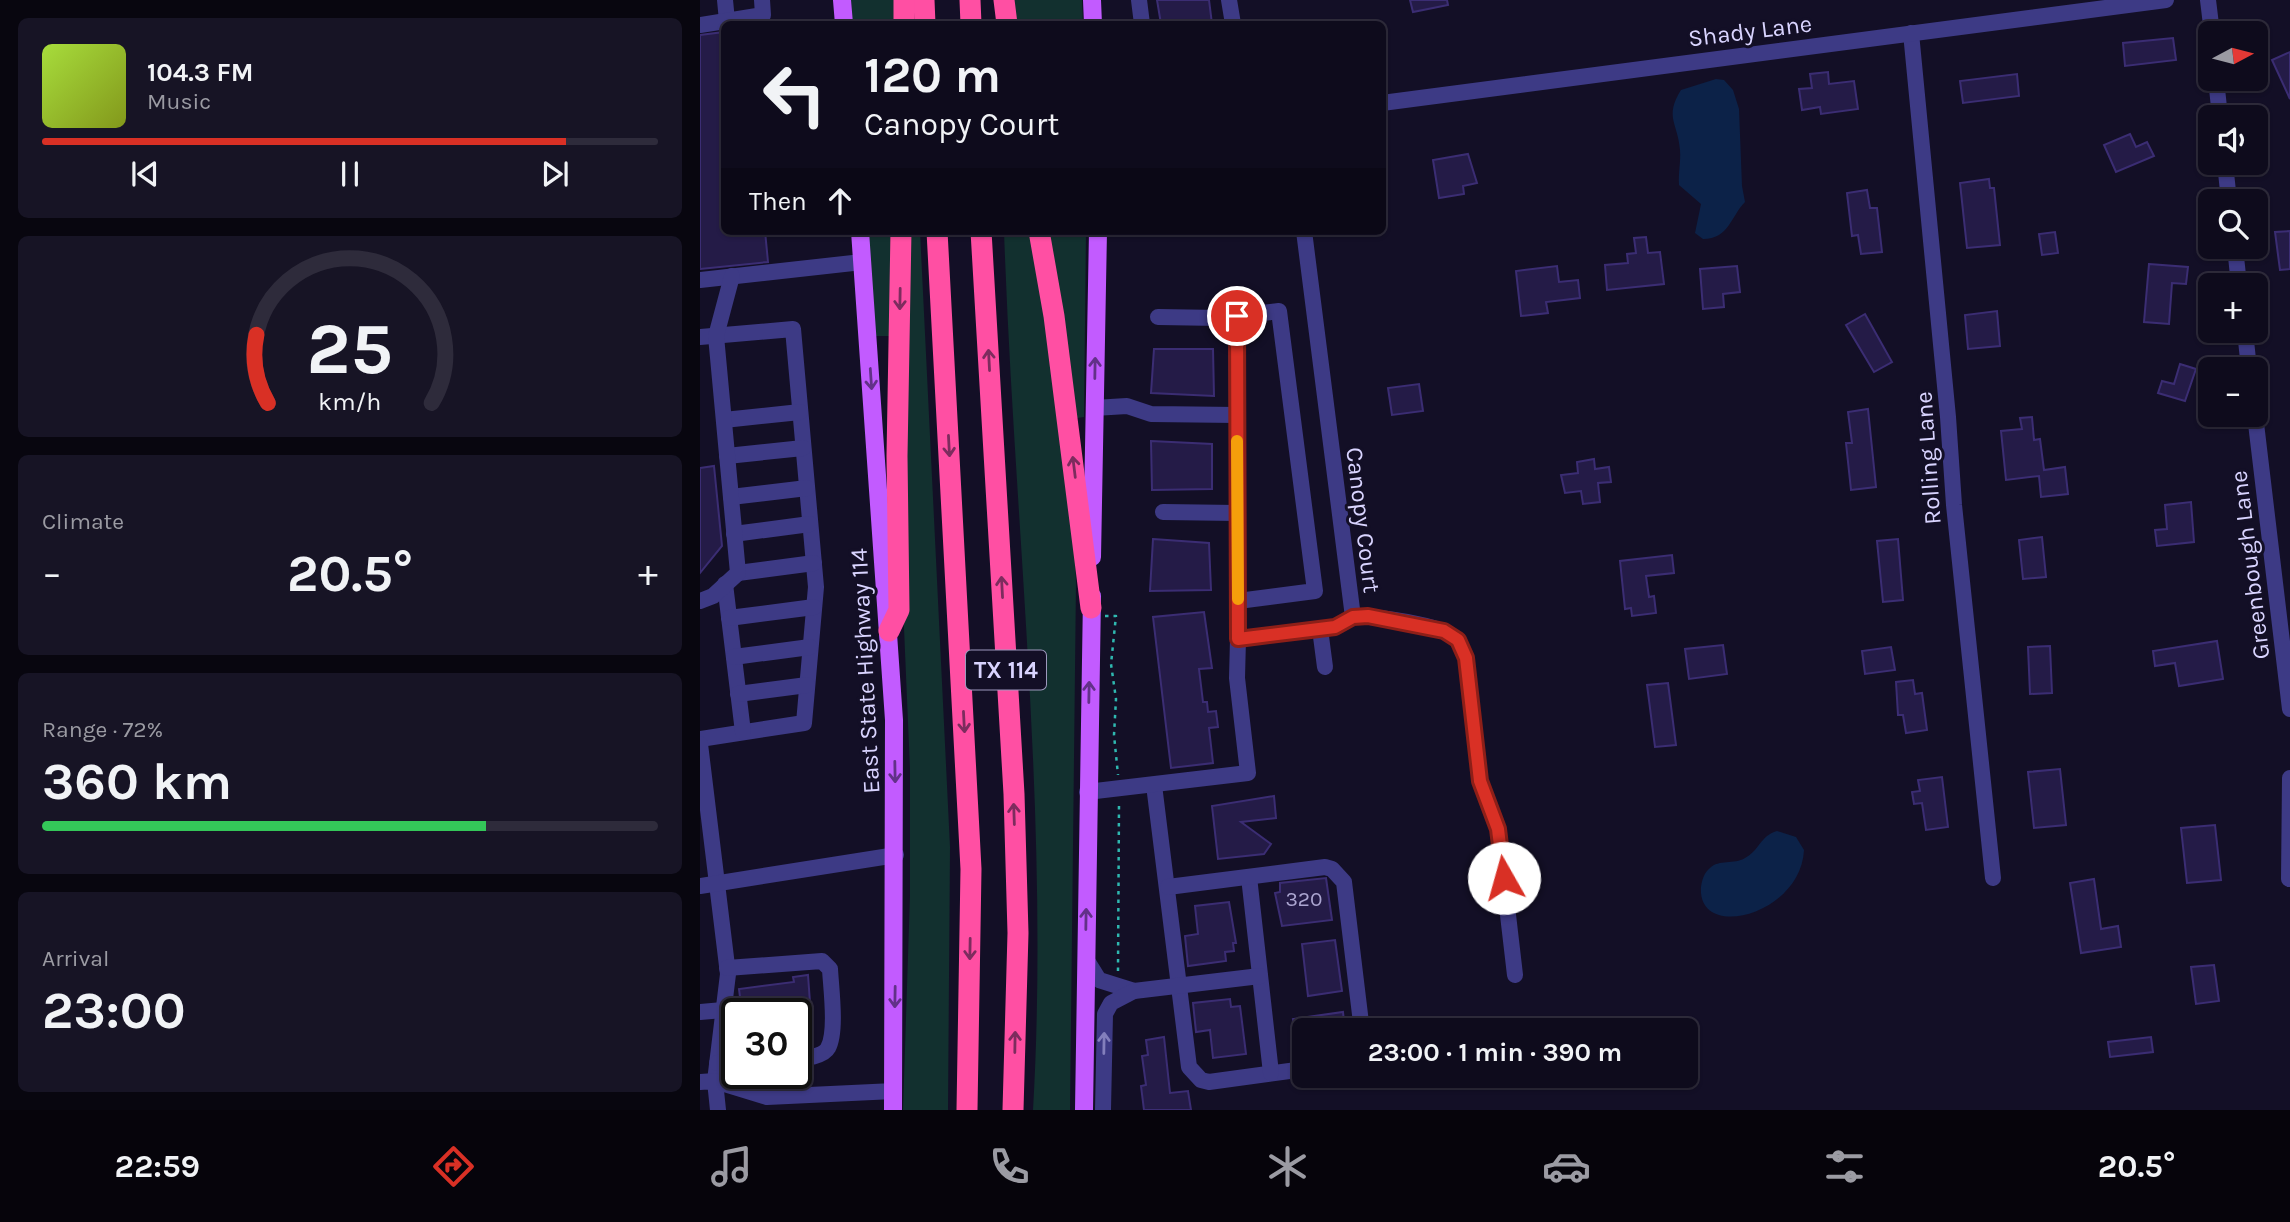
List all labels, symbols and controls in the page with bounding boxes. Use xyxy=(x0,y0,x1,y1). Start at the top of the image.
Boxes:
street label: Shady Lane xyxy=(1686,10,1814,52)
north arrow xyxy=(2198,21,2268,91)
map controls xyxy=(2198,21,2268,427)
text: 120 m xyxy=(864,47,1001,104)
icon: left xyxy=(749,49,840,140)
text: 104.3 FM xyxy=(147,57,253,88)
text: Music xyxy=(147,88,211,115)
button: sound xyxy=(2198,105,2268,175)
text: Canopy Court xyxy=(864,106,1059,143)
icon: previous xyxy=(126,155,164,193)
icon: pause xyxy=(331,155,369,193)
icon: next xyxy=(536,155,574,193)
icon: ahead xyxy=(821,182,859,220)
text: Then xyxy=(749,186,807,217)
button: search xyxy=(2198,189,2268,259)
button: + xyxy=(2198,273,2268,343)
pin xyxy=(1207,286,1267,346)
one-way arrow xyxy=(893,287,906,310)
icon: arrive xyxy=(1218,297,1256,335)
text: 25 xyxy=(307,306,393,391)
one-way arrow xyxy=(982,349,995,372)
one-way arrow xyxy=(1088,357,1102,380)
button: − xyxy=(2198,357,2268,427)
one-way arrow xyxy=(865,367,878,390)
text: km/h xyxy=(318,386,382,415)
street label: Rolling Lane xyxy=(1909,390,1947,526)
one-way arrow xyxy=(943,434,956,457)
street label: Canopy Court xyxy=(1340,446,1386,594)
one-way arrow xyxy=(1067,456,1080,479)
street label: Greenbough Lane xyxy=(2225,469,2275,661)
text: Climate xyxy=(42,508,124,535)
text: 20.5° xyxy=(287,543,413,604)
street label: East State Highway 114 xyxy=(845,548,885,794)
text: − xyxy=(42,551,62,596)
text: + xyxy=(638,551,658,596)
one-way arrow xyxy=(995,576,1008,599)
road number: TX 114 xyxy=(966,650,1046,690)
one-way arrow xyxy=(1083,681,1096,704)
one-way arrow xyxy=(957,710,970,733)
text: Range · 72% xyxy=(42,716,163,743)
text: 360 km xyxy=(42,751,232,812)
one-way arrow xyxy=(888,760,902,783)
one-way arrow xyxy=(1008,803,1021,826)
position arrow xyxy=(1467,841,1541,915)
house number: 320 xyxy=(1285,887,1323,911)
one-way arrow xyxy=(1079,908,1093,931)
one-way arrow xyxy=(963,938,976,961)
text: Arrival xyxy=(42,945,109,972)
text: 23:00 xyxy=(42,980,186,1041)
one-way arrow xyxy=(888,985,902,1008)
speed limit sign: 30 xyxy=(721,998,812,1089)
one-way arrow xyxy=(1008,1031,1022,1054)
one-way arrow xyxy=(1097,1032,1111,1055)
text: 23:00 · 1 min · 390 m xyxy=(1368,1037,1622,1068)
icon: directions xyxy=(429,1142,478,1191)
icon: music xyxy=(707,1142,756,1191)
icon: phone xyxy=(985,1142,1034,1191)
icon: climate xyxy=(1263,1142,1312,1191)
icon: car xyxy=(1542,1142,1591,1191)
icon: filters xyxy=(1820,1142,1869,1191)
text: 22:59 xyxy=(115,1148,200,1185)
text: 20.5° xyxy=(2098,1148,2175,1185)

